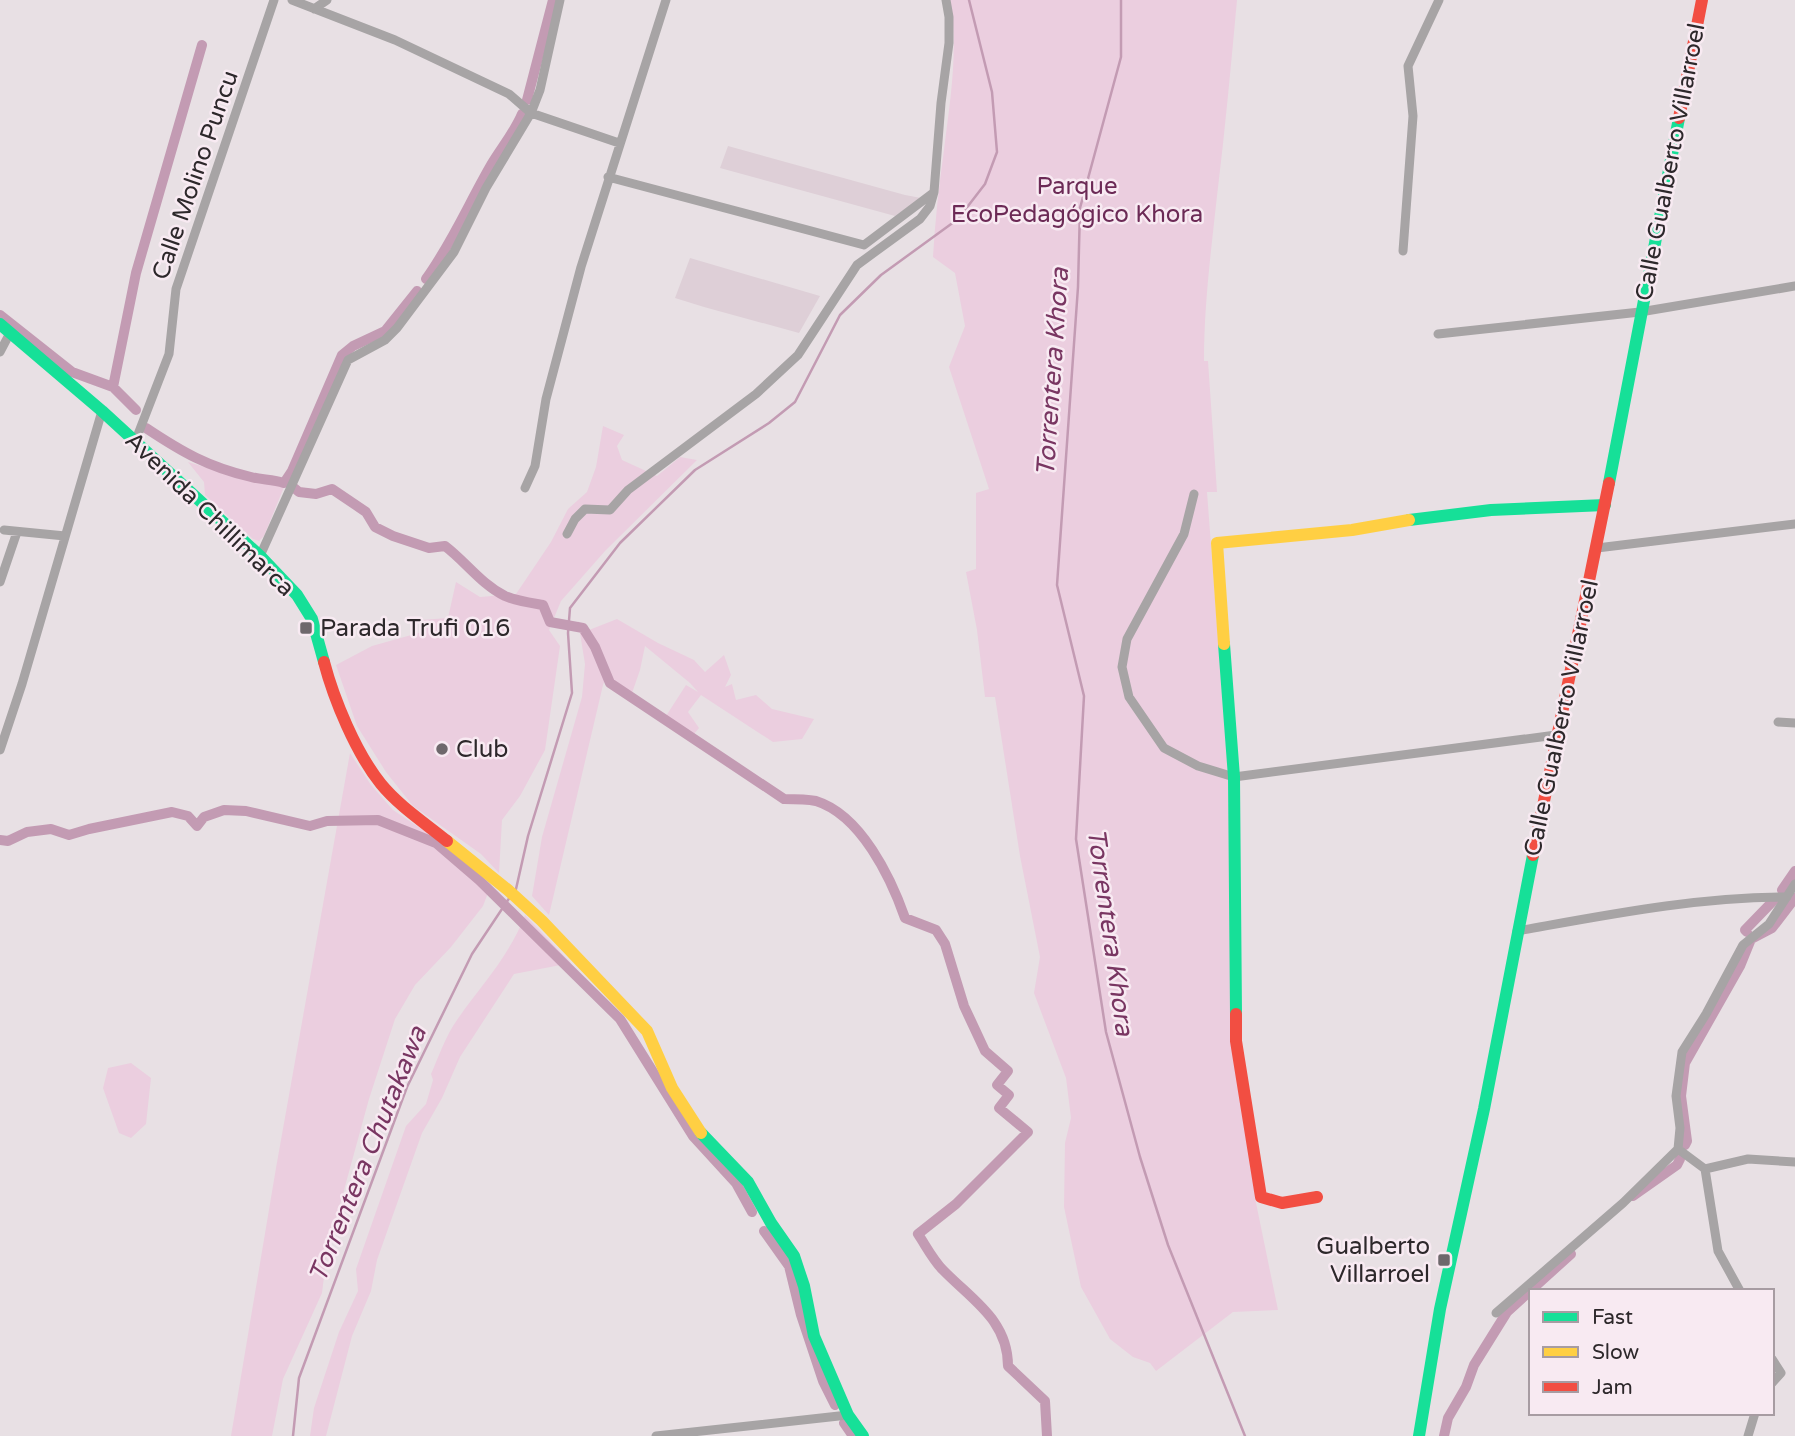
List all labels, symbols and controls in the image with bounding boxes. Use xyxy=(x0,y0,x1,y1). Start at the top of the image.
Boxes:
street label: Calle Gualberto Villarroel xyxy=(1629,21,1712,303)
street label: Calle Molino Puncu xyxy=(146,67,245,284)
park label: Parque EcoPedagógico Khora xyxy=(951,172,1203,229)
water label: Torrentera Khora xyxy=(1030,265,1075,477)
street label: Avenida Chillimarca xyxy=(119,426,300,603)
street label: Calle Gualberto Villarroel xyxy=(1518,577,1605,859)
place label: Parada Trufi 016 xyxy=(320,614,510,643)
marker: Parada Trufi 016 xyxy=(298,620,314,636)
place label: Club xyxy=(456,735,508,764)
marker: Club xyxy=(434,741,450,757)
water label: Torrentera Khora xyxy=(1081,826,1141,1039)
water label: Torrentera Chutakawa xyxy=(302,1021,433,1287)
place label: Gualberto Villarroel xyxy=(1316,1232,1430,1289)
marker: Gualberto Villarroel xyxy=(1436,1252,1452,1268)
legend xyxy=(1529,1289,1774,1415)
text: Fast xyxy=(1592,1305,1633,1330)
text: Slow xyxy=(1592,1340,1640,1365)
text: Jam xyxy=(1592,1375,1633,1400)

